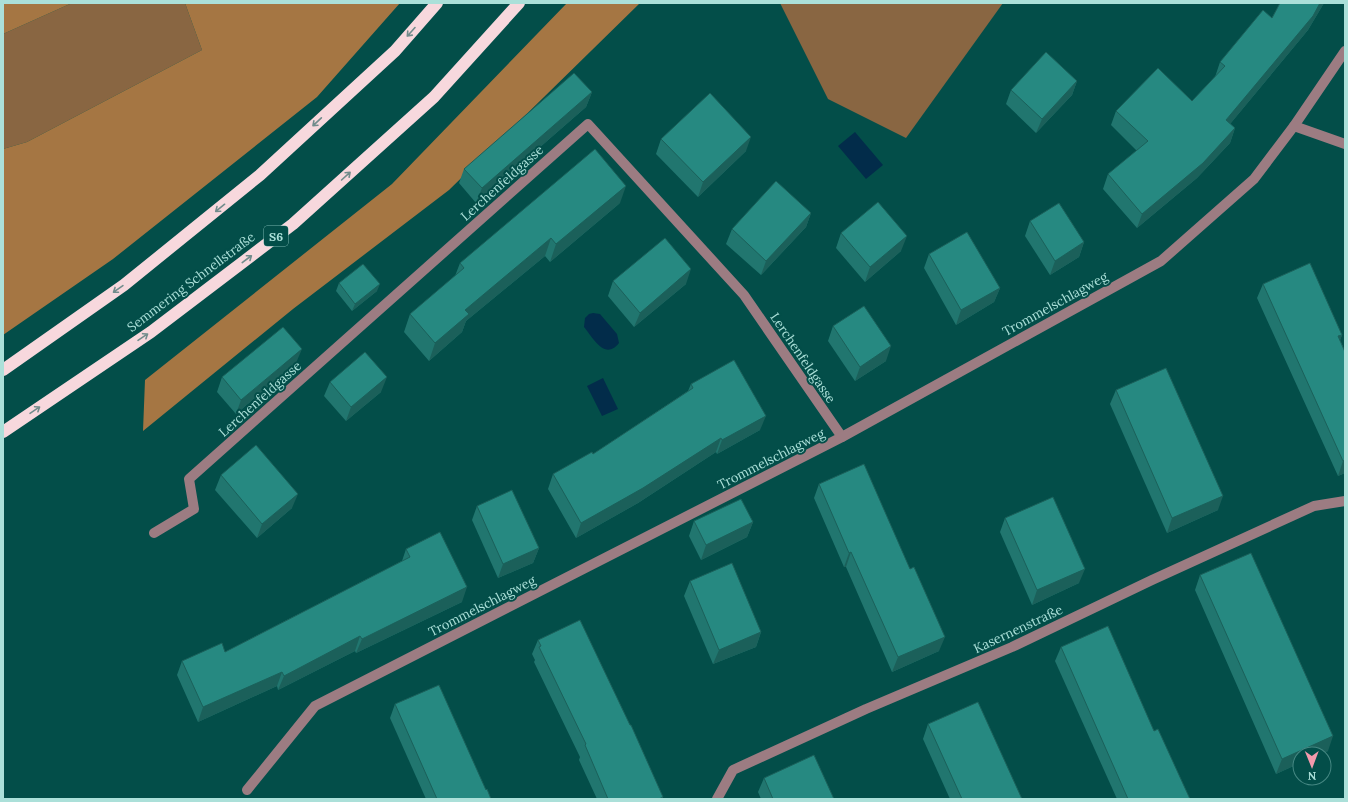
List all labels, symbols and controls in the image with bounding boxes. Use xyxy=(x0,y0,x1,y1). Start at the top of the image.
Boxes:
one-way arrow xyxy=(406,27,416,37)
one-way arrow xyxy=(312,118,323,127)
street label: Lerchenfeldgasse xyxy=(457,141,547,225)
one-way arrow xyxy=(341,171,352,180)
one-way arrow xyxy=(214,204,225,212)
road number: S6 xyxy=(264,226,288,246)
street label: Semmering Schnellstraße xyxy=(124,228,258,336)
one-way arrow xyxy=(241,254,252,263)
street label: Trommelschlagweg xyxy=(999,268,1111,340)
one-way arrow xyxy=(113,285,124,293)
street label: Lerchenfeldgasse xyxy=(766,310,840,406)
one-way arrow xyxy=(137,333,148,341)
street label: Lerchenfeldgasse xyxy=(215,357,305,441)
one-way arrow xyxy=(30,406,41,414)
street label: Trommelschlagweg xyxy=(715,424,828,493)
street label: Trommelschlagweg xyxy=(426,571,539,640)
street label: Kasernenstraße xyxy=(971,601,1065,657)
north arrow xyxy=(1292,746,1332,786)
text: N xyxy=(1307,769,1317,783)

